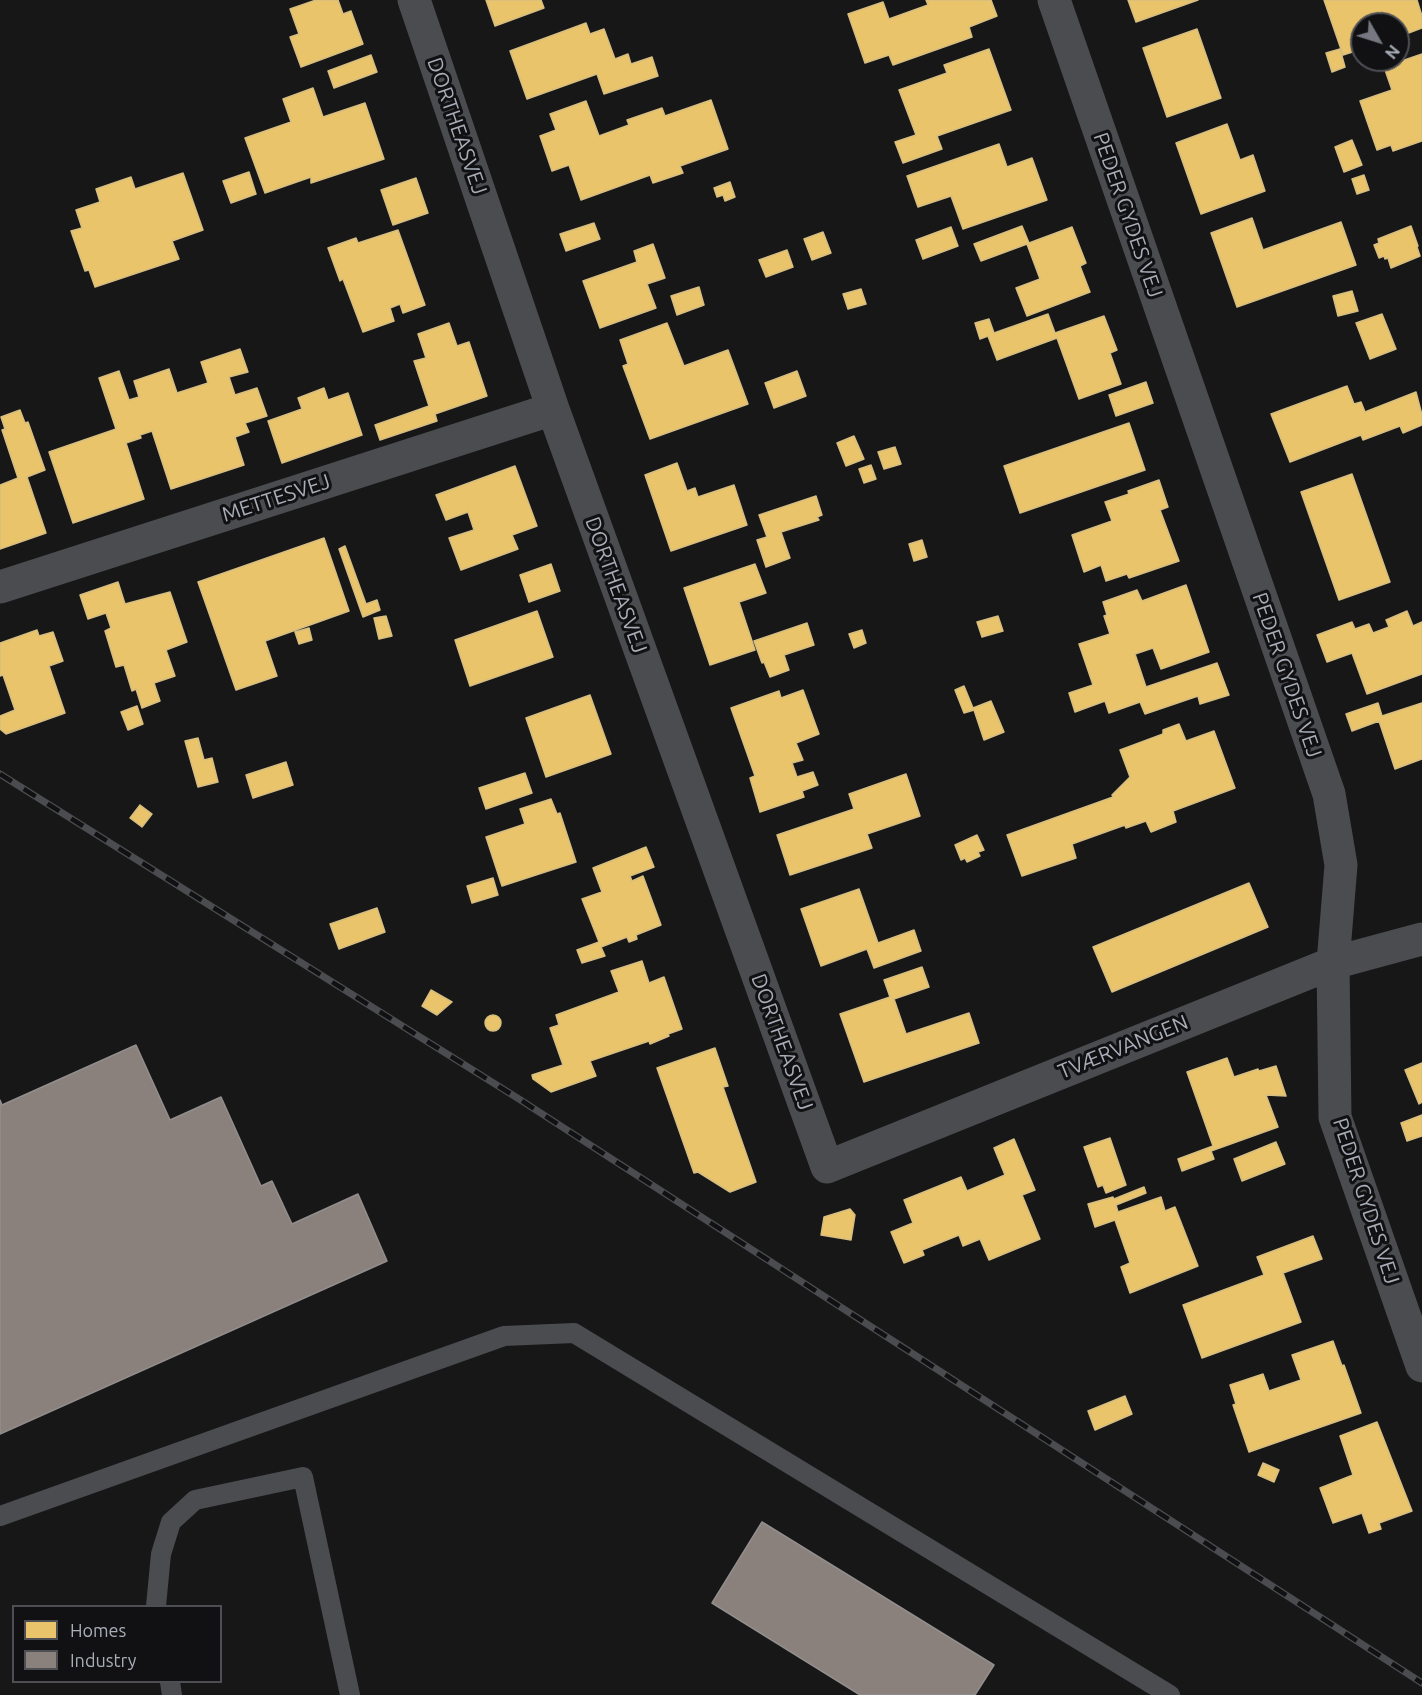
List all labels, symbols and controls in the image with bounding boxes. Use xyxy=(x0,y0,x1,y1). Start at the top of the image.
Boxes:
north arrow xyxy=(1350,12,1410,72)
text: N xyxy=(1382,42,1403,62)
street label: DORTHEASVEJ xyxy=(422,54,492,198)
street label: PEDER GYDES VEJ xyxy=(1088,129,1168,301)
street label: METTESVEJ xyxy=(219,469,333,527)
street label: DORTHEASVEJ xyxy=(580,513,652,657)
street label: PEDER GYDES VEJ xyxy=(1247,589,1327,761)
street label: DORTHEASVEJ xyxy=(746,970,818,1114)
street label: TVÆRVANGEN xyxy=(1054,1009,1192,1085)
street label: PEDER GYDES VEJ xyxy=(1327,1115,1405,1287)
legend xyxy=(12,1605,222,1683)
text: Homes xyxy=(70,1620,126,1640)
text: Industry xyxy=(70,1650,136,1670)

